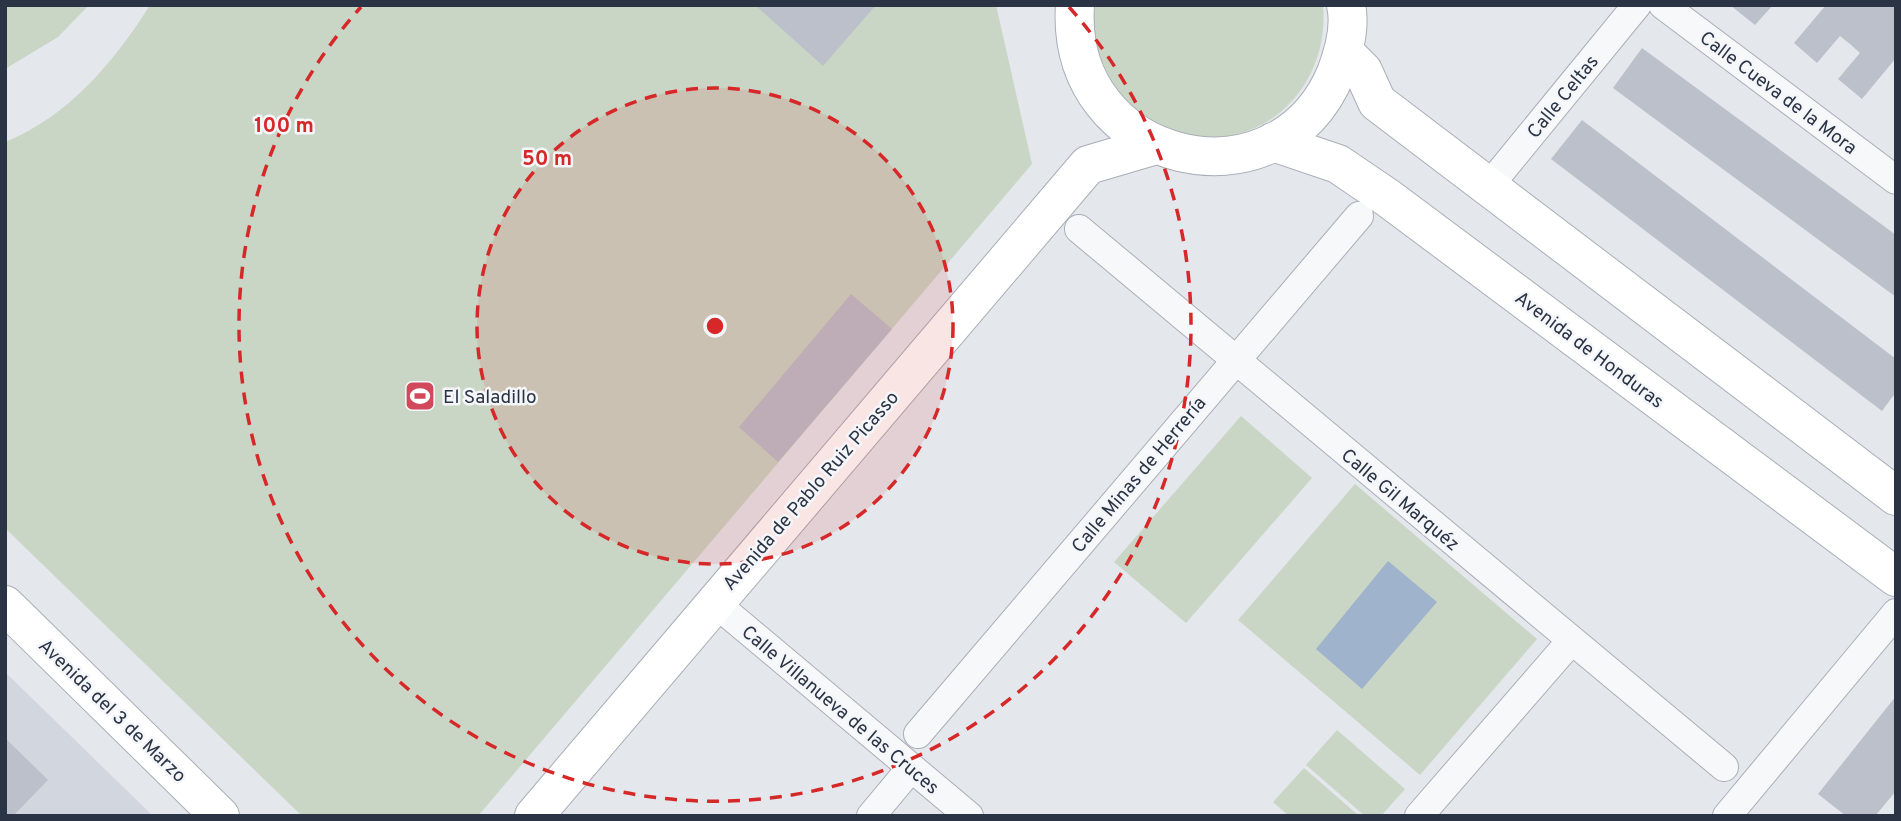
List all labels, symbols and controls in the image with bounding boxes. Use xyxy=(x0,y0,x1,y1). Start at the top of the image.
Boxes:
street label: Calle Cueva de la Mora xyxy=(1694,27,1861,161)
street label: Calle Celtas xyxy=(1523,51,1604,144)
text: 100 m xyxy=(254,113,314,140)
text: 50 m xyxy=(522,146,572,173)
street label: Avenida de Honduras xyxy=(1510,287,1668,414)
centre of rings xyxy=(703,314,727,338)
sports icon: El Saladillo xyxy=(403,379,437,413)
place label: El Saladillo xyxy=(443,386,537,410)
street label: Avenida de Pablo Ruiz Picasso xyxy=(718,387,905,596)
street label: Calle Minas de Herrería xyxy=(1067,392,1212,559)
street label: Calle Gil Marquéz xyxy=(1336,444,1464,557)
street label: Calle Villanueva de las Cruces xyxy=(736,621,944,800)
street label: Avenida del 3 de Marzo xyxy=(33,635,191,788)

